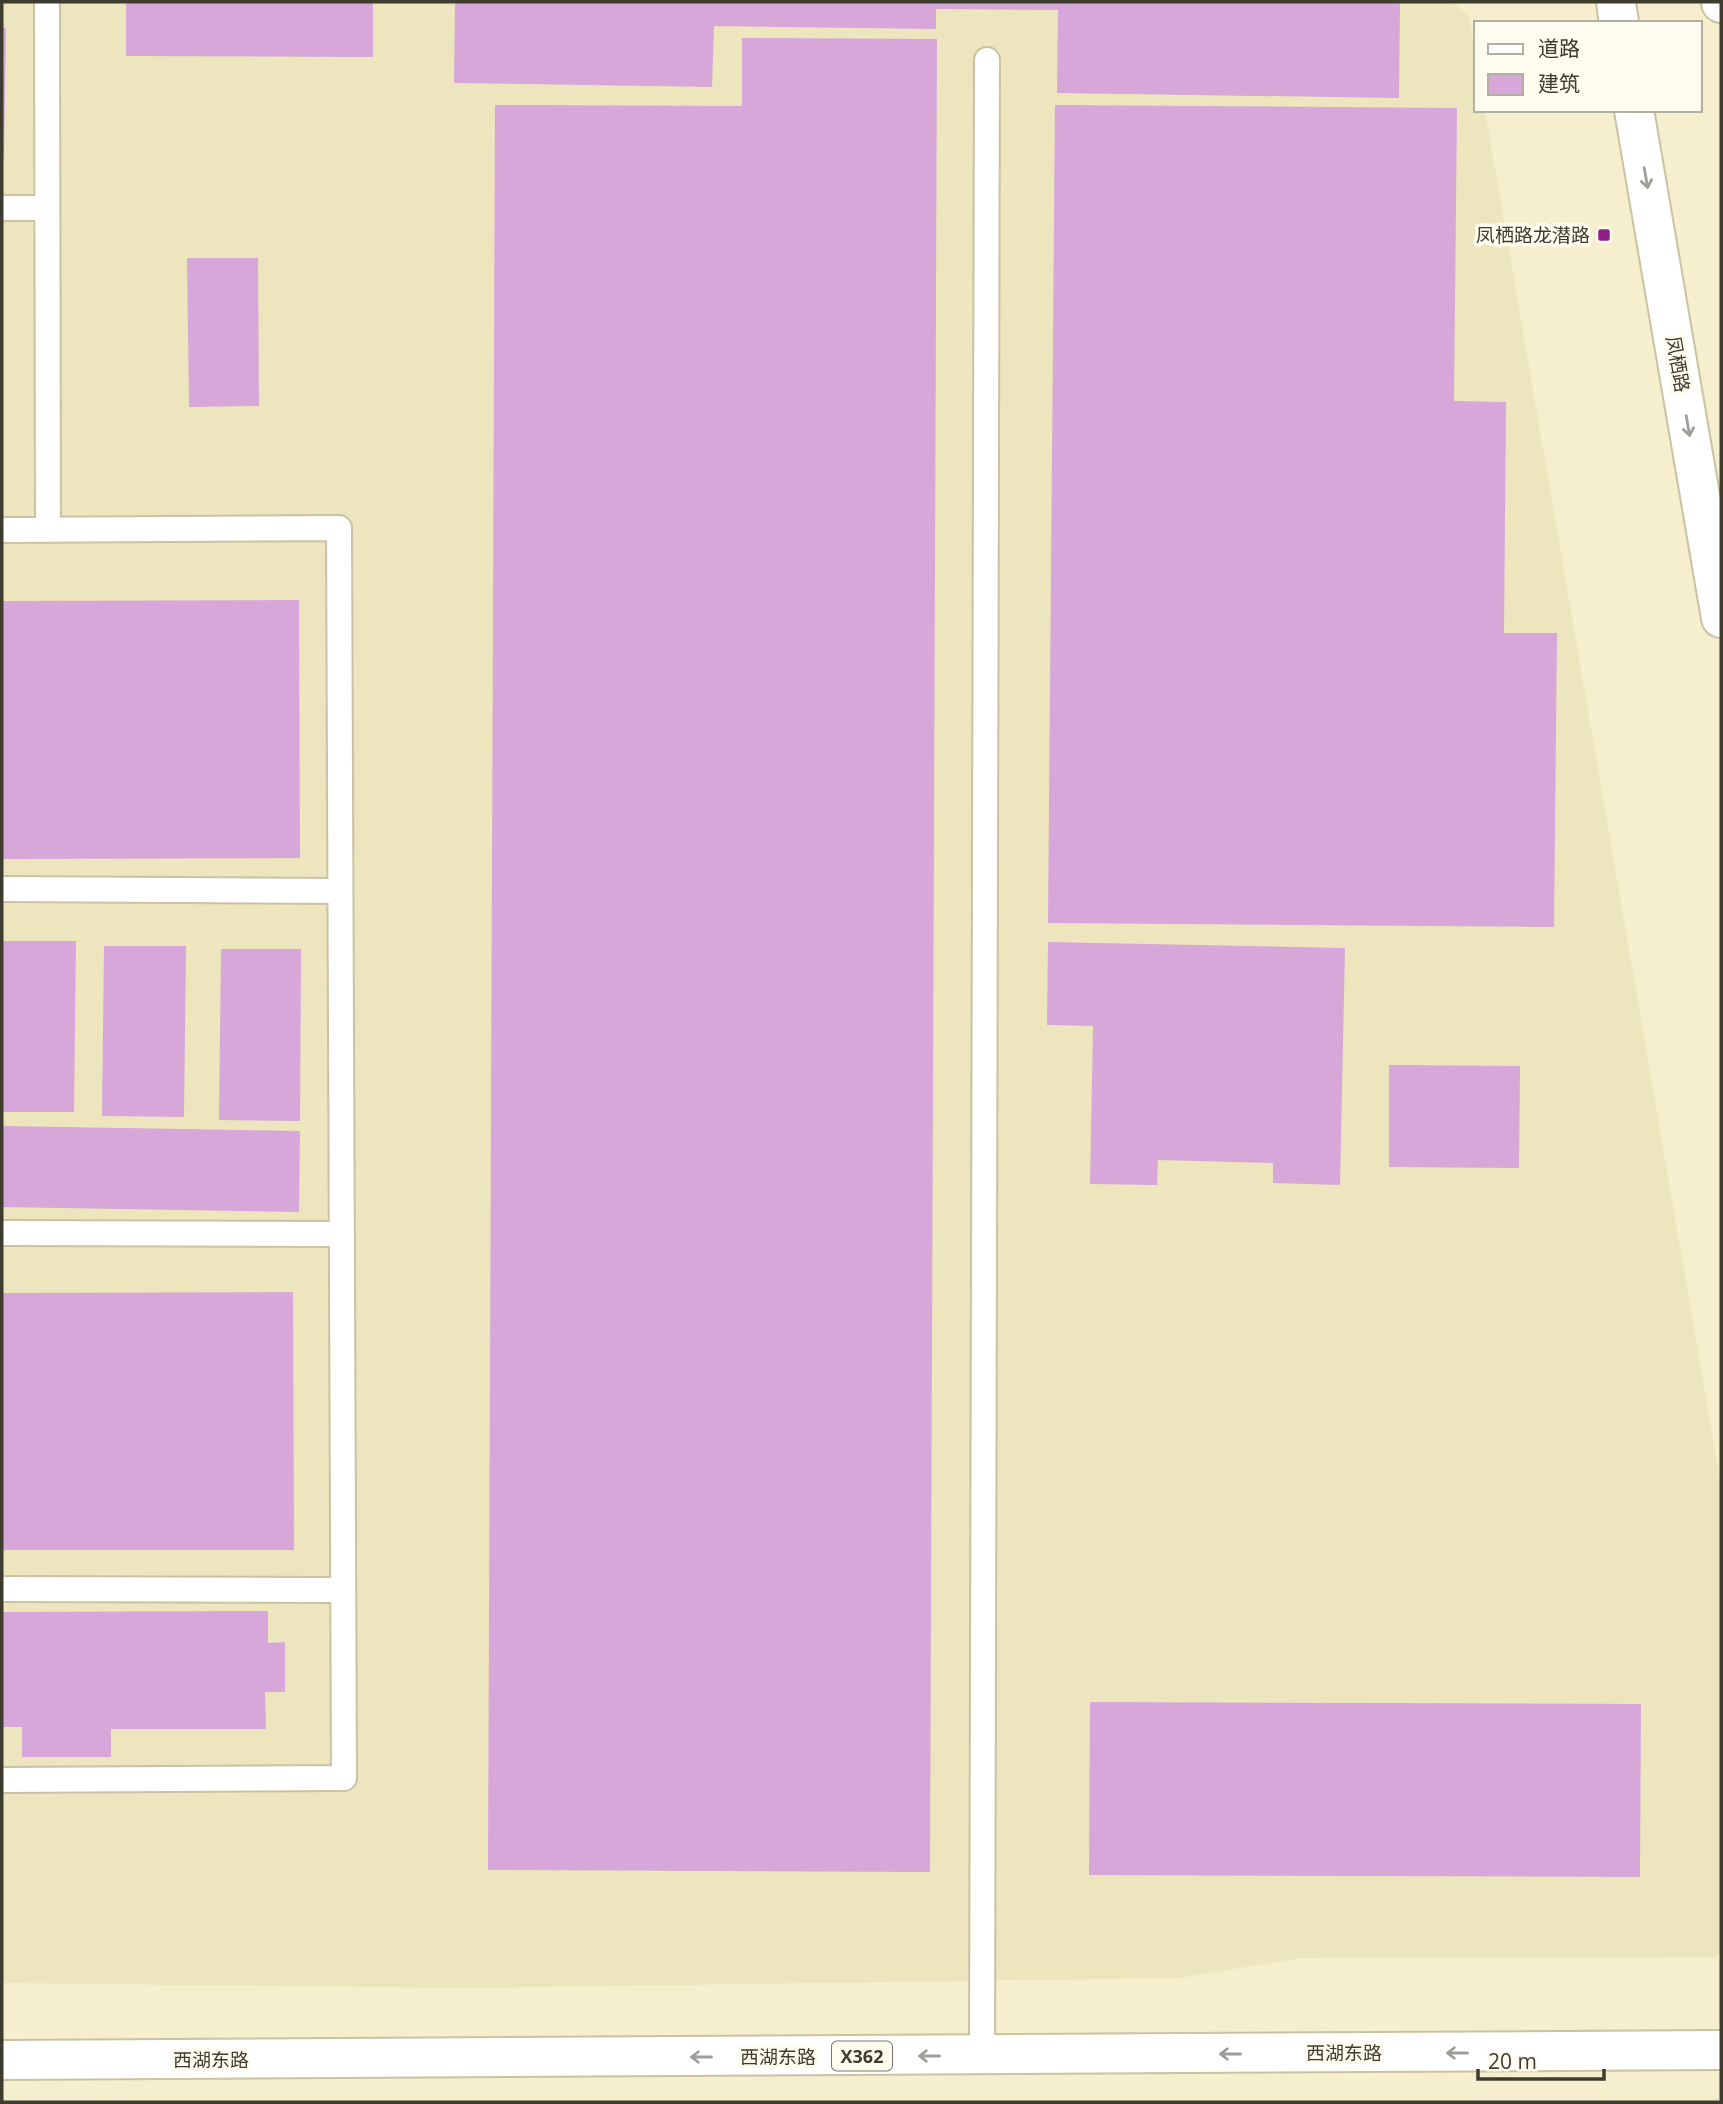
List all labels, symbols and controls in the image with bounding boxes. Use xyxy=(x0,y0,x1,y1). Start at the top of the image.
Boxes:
legend xyxy=(1474,21,1702,112)
text: 道路 xyxy=(1538,34,1580,62)
text: 建筑 xyxy=(1538,69,1580,97)
one-way arrow xyxy=(1640,166,1653,188)
place label: 凤栖路龙潜路 xyxy=(1476,222,1590,248)
marker: 凤栖路龙潜路 xyxy=(1596,227,1612,243)
street label: 凤栖路 xyxy=(1660,334,1696,394)
one-way arrow xyxy=(1682,414,1695,437)
scale bar xyxy=(1478,2038,1604,2082)
street label: 西湖东路 xyxy=(1306,2040,1382,2066)
road number: X362 xyxy=(832,2042,892,2070)
street label: 西湖东路 xyxy=(740,2044,816,2070)
one-way arrow xyxy=(1446,2046,1469,2060)
street label: 西湖东路 xyxy=(173,2047,249,2073)
one-way arrow xyxy=(1218,2047,1241,2061)
text: 20 m xyxy=(1488,2047,1537,2075)
one-way arrow xyxy=(917,2049,940,2063)
one-way arrow xyxy=(690,2051,713,2064)

